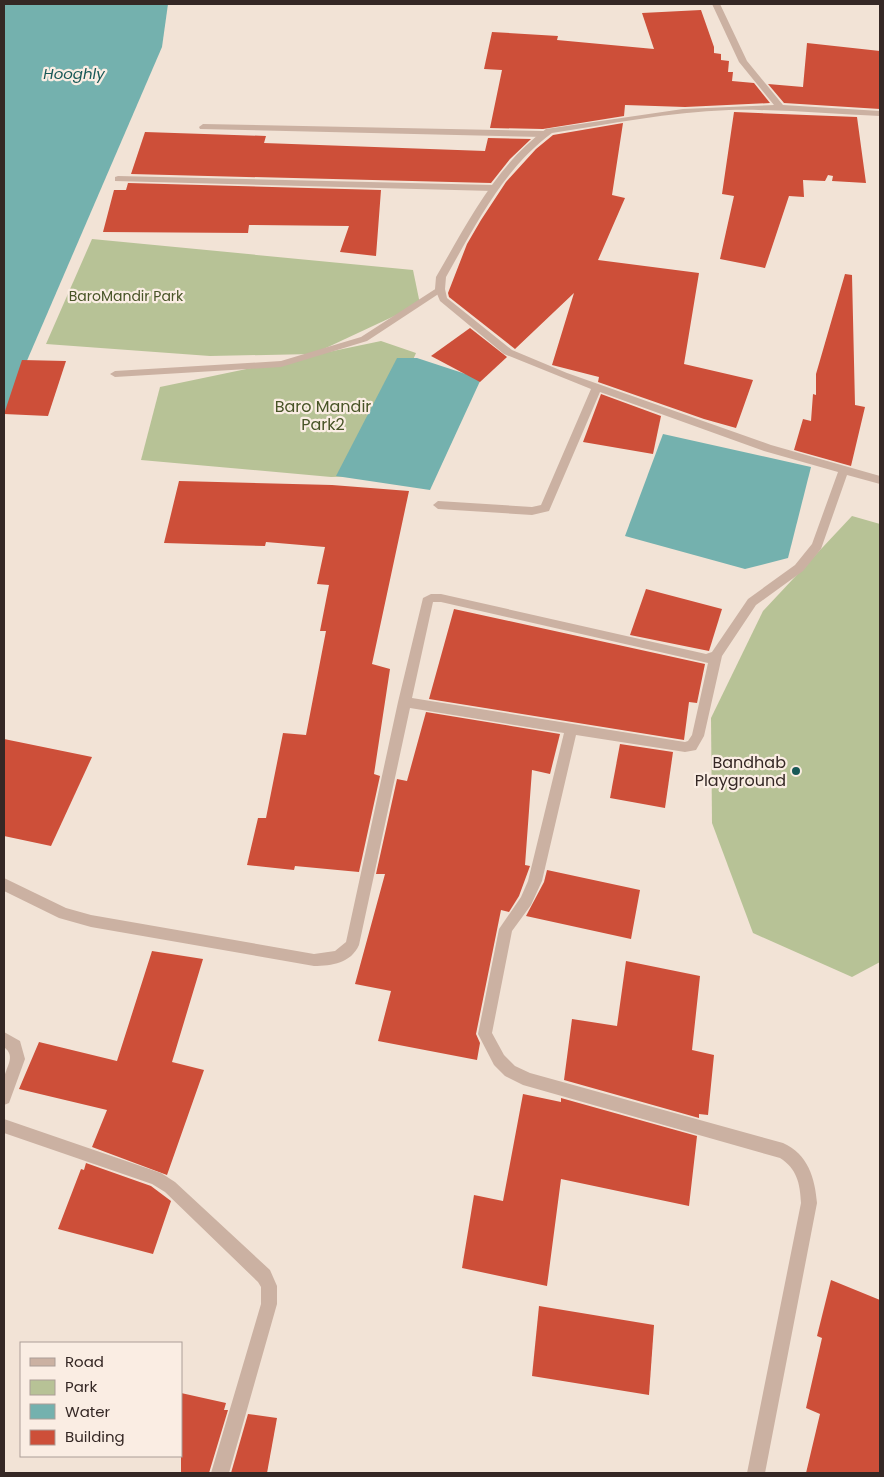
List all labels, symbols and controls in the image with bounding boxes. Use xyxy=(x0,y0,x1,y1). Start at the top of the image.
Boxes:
water label: Hooghly xyxy=(43,63,105,84)
park label: BaroMandir Park xyxy=(69,286,184,306)
park label: Baro Mandir Park2 xyxy=(275,395,371,436)
place label: Bandhab Playground xyxy=(695,751,786,792)
marker: Bandhab Playground xyxy=(790,765,802,777)
legend xyxy=(20,1342,182,1457)
text: Road xyxy=(65,1351,104,1372)
text: Park xyxy=(65,1376,97,1397)
text: Water xyxy=(65,1401,111,1422)
text: Building xyxy=(65,1426,125,1447)

